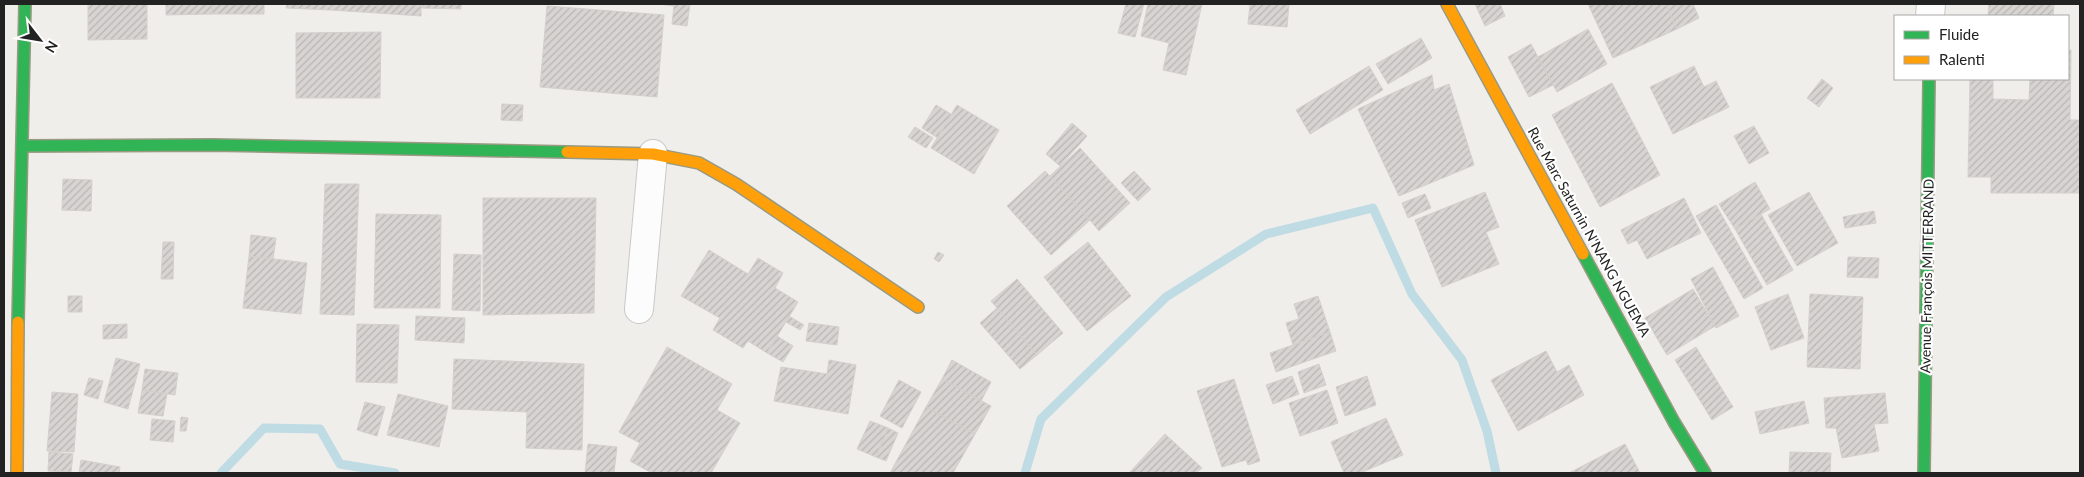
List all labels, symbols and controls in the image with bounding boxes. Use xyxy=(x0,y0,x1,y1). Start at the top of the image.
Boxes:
north arrow xyxy=(15,15,65,65)
legend xyxy=(1894,15,2069,80)
text: Fluide xyxy=(1939,25,1979,43)
text: N xyxy=(42,38,62,56)
text: Ralenti xyxy=(1939,50,1985,68)
street label: Rue Marc Saturnin N'NANG NGUEMA xyxy=(1525,124,1655,340)
street label: Avenue François MITTERRAND xyxy=(1916,179,1937,373)

